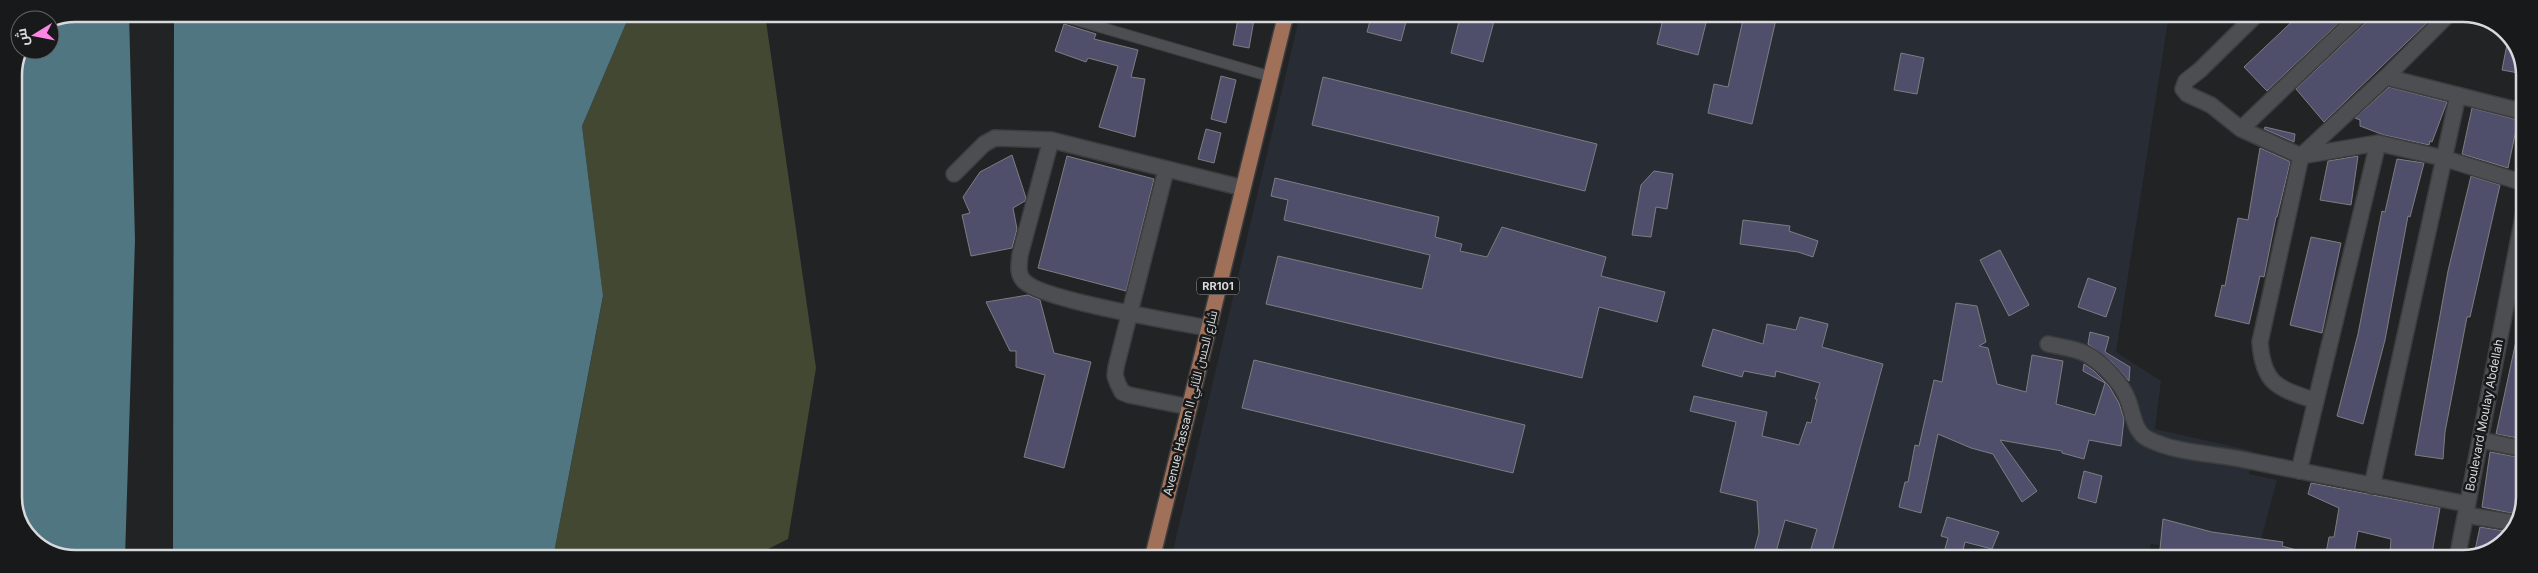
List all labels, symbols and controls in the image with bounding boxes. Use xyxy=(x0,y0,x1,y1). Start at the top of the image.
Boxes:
north arrow xyxy=(10,10,60,60)
text: ش xyxy=(12,27,33,48)
road number: RR101 xyxy=(1197,278,1239,294)
street label: Avenue Hassan II شارع الحسن الثاني xyxy=(1160,309,1223,498)
street label: Boulevard Moulay Abdellah xyxy=(2462,338,2506,492)

